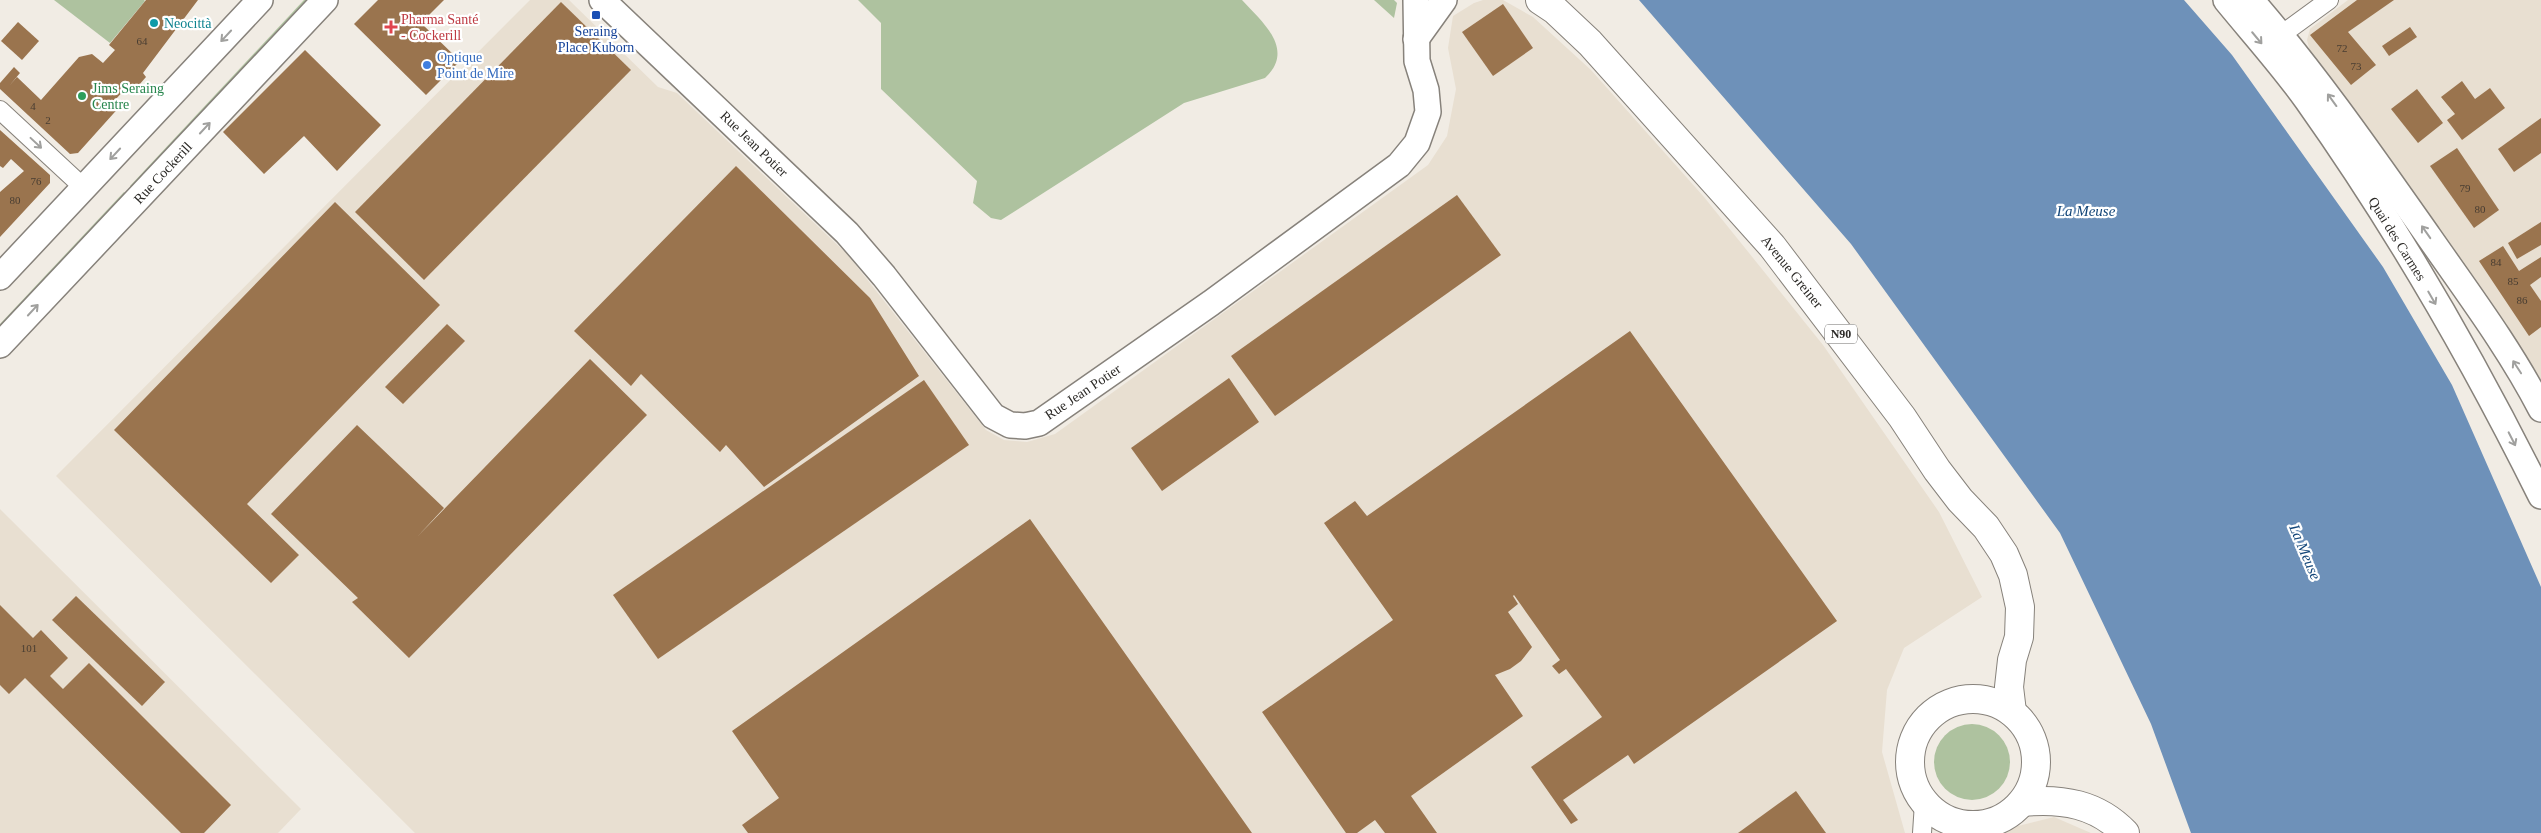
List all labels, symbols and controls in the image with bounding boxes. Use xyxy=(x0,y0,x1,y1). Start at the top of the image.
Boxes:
marker: Seraing Place Kuborn xyxy=(590,9,602,21)
place label: Pharma Santé - Cockerill xyxy=(401,12,478,43)
place label: Neocittà xyxy=(164,16,212,31)
marker: Neocittà xyxy=(148,17,160,29)
marker: Pharma Santé - Cockerill xyxy=(385,21,397,33)
place label: Seraing Place Kuborn xyxy=(558,24,634,55)
one-way arrow xyxy=(220,29,232,42)
one-way arrow xyxy=(2252,31,2263,44)
house number: 64 xyxy=(137,35,148,47)
house number: 72 xyxy=(2337,42,2348,54)
place label: Optique Point de Mire xyxy=(437,50,514,81)
marker: Optique Point de Mire xyxy=(421,59,433,71)
house number: 73 xyxy=(2351,60,2362,72)
place label: Jims Seraing Centre xyxy=(92,81,164,112)
marker: Jims Seraing Centre xyxy=(76,90,88,102)
one-way arrow xyxy=(2327,93,2337,107)
house number: 4 xyxy=(30,100,36,112)
street label: Rue Jean Potier xyxy=(717,108,791,180)
house number: 2 xyxy=(45,114,51,126)
one-way arrow xyxy=(199,122,211,134)
one-way arrow xyxy=(29,137,42,149)
street label: Rue Cockerill xyxy=(131,139,195,207)
one-way arrow xyxy=(109,147,121,160)
house number: 76 xyxy=(31,175,42,187)
house number: 79 xyxy=(2460,182,2471,194)
house number: 80 xyxy=(10,194,21,206)
street label: Quai des Carmes xyxy=(2365,194,2429,284)
water label: La Meuse xyxy=(2056,203,2116,219)
house number: 80 xyxy=(2475,203,2486,215)
one-way arrow xyxy=(2421,226,2431,240)
street label: Avenue Greiner xyxy=(1758,233,1826,311)
house number: 84 xyxy=(2491,256,2502,268)
house number: 85 xyxy=(2508,275,2519,287)
one-way arrow xyxy=(2428,290,2438,304)
house number: 86 xyxy=(2517,294,2528,306)
one-way arrow xyxy=(27,304,39,316)
road number: N90 xyxy=(1825,324,1857,344)
one-way arrow xyxy=(2512,360,2522,374)
street label: Rue Jean Potier xyxy=(1042,361,1124,423)
one-way arrow xyxy=(2508,431,2518,446)
water label: La Meuse xyxy=(2286,521,2324,582)
house number: 101 xyxy=(21,642,37,654)

